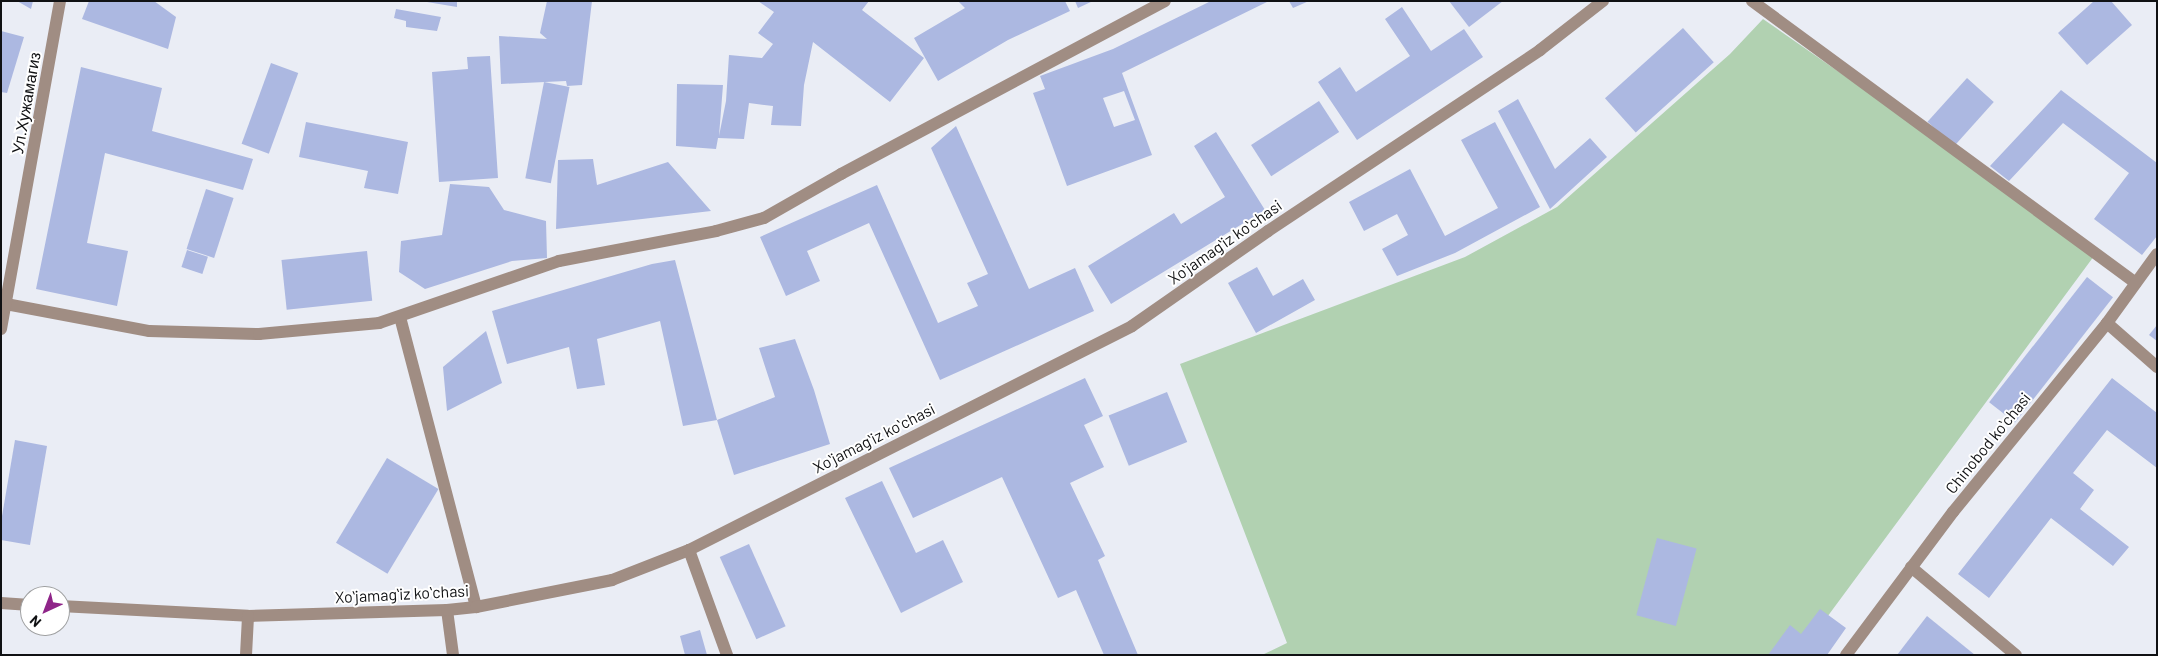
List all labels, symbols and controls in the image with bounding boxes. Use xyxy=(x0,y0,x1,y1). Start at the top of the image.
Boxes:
street label: Ул.Хужамагиз xyxy=(8,51,44,155)
street label: Xoʻjamagʻiz koʻchasi xyxy=(1164,196,1286,288)
street label: Chinobod koʻchasi xyxy=(1941,389,2035,497)
street label: Xoʻjamagʻiz koʻchasi xyxy=(810,399,938,477)
street label: Xoʻjamagʻiz koʻchasi xyxy=(334,581,470,607)
north arrow xyxy=(20,586,70,636)
text: N xyxy=(26,612,44,631)

